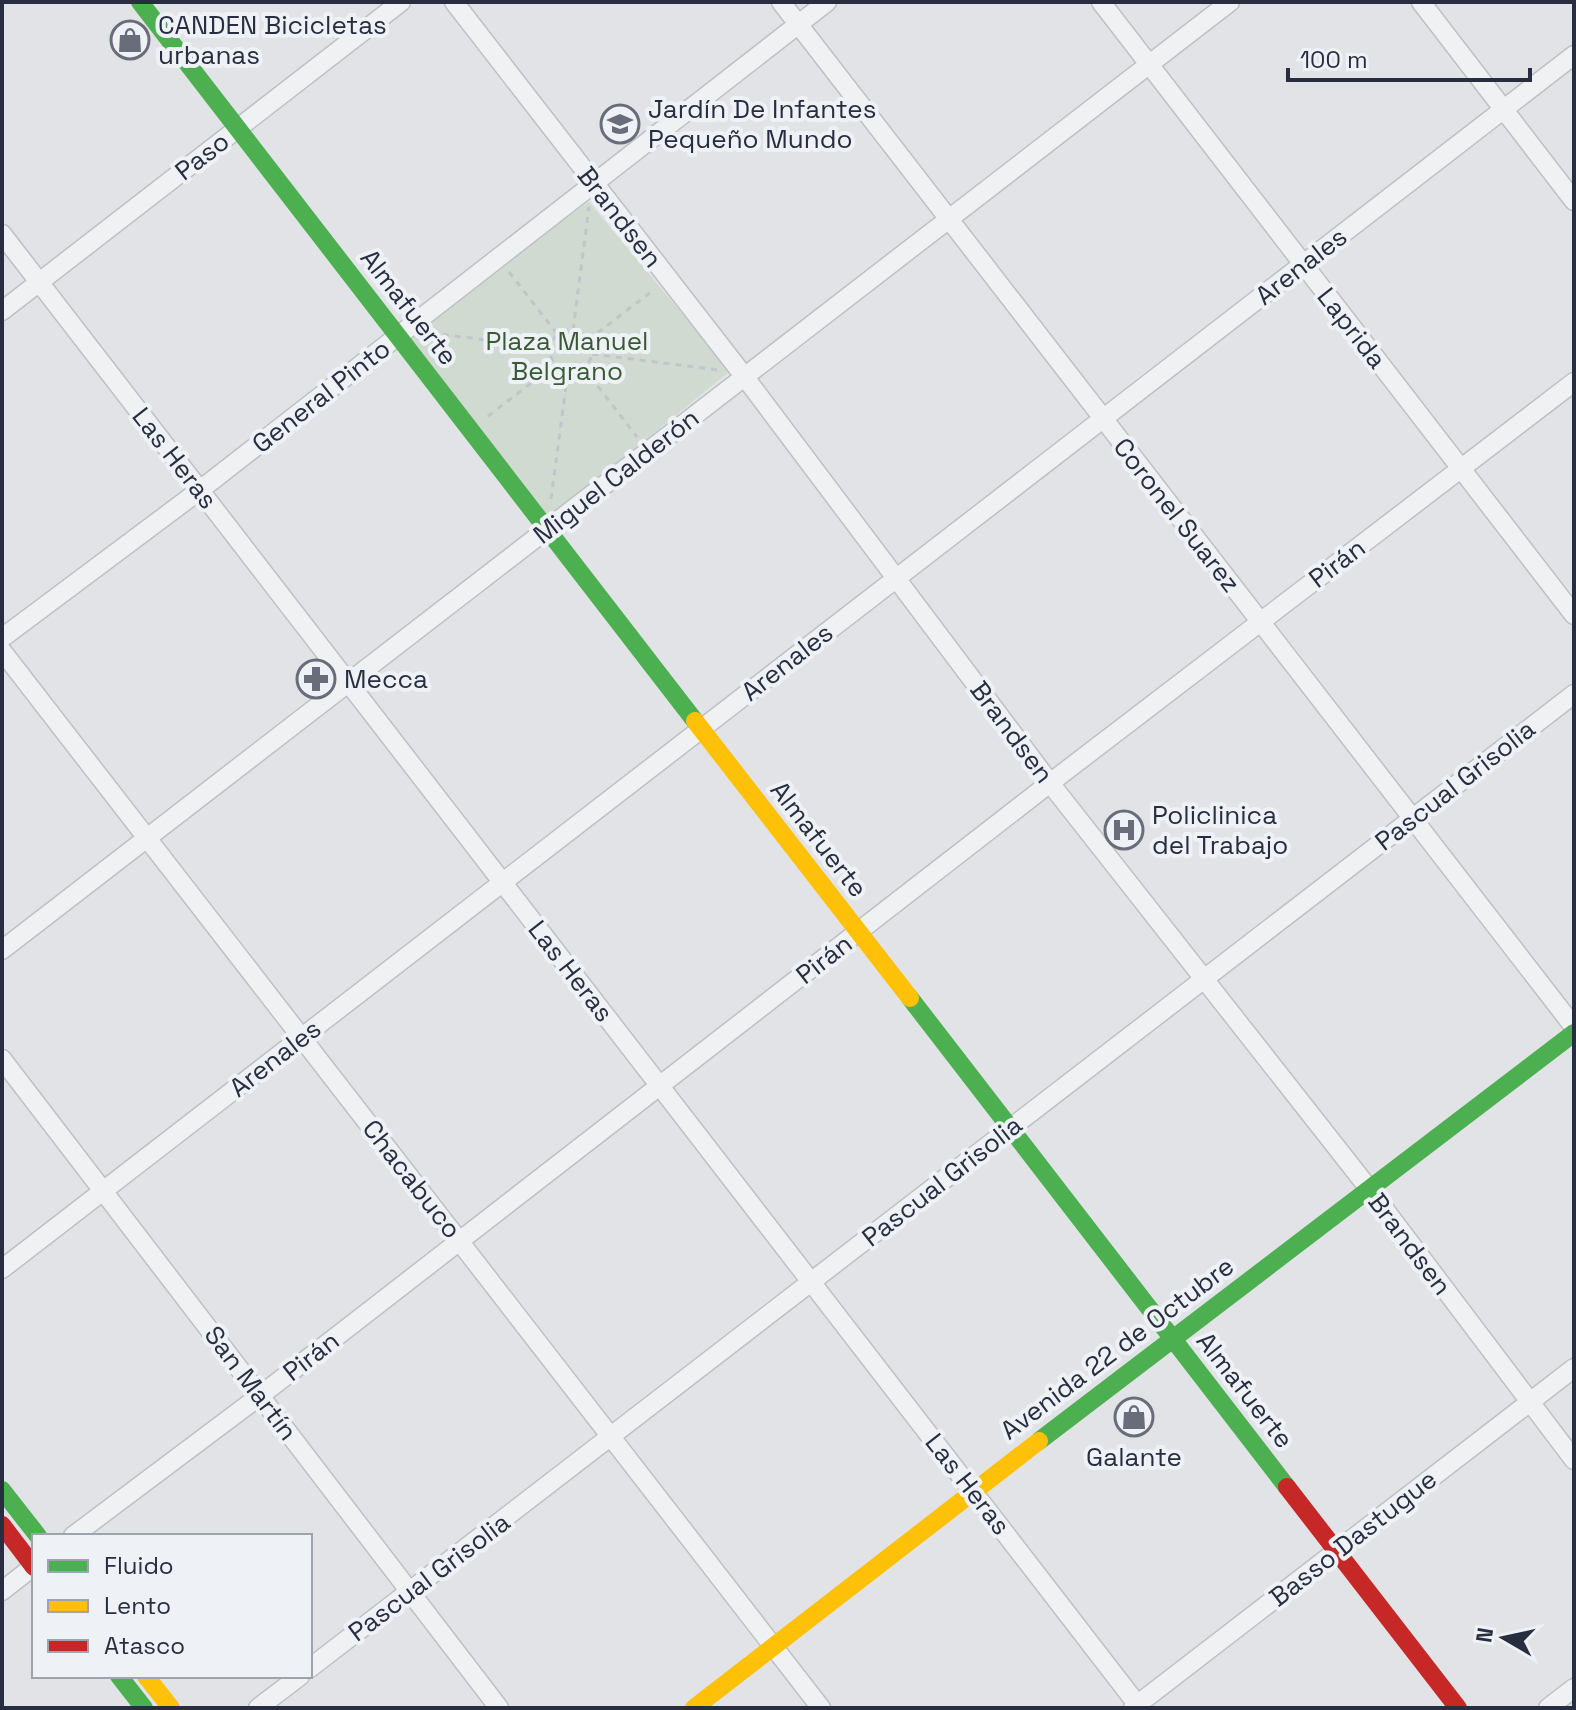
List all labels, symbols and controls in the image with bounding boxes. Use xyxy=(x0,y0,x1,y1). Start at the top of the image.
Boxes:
place label: CANDEN Bicicletas urbanas xyxy=(158,8,387,72)
shop icon: CANDEN Bicicletas urbanas xyxy=(109,19,151,61)
scale bar xyxy=(1288,32,1530,82)
text: 100 m xyxy=(1300,44,1368,75)
place label: Jardín De Infantes Pequeño Mundo xyxy=(648,92,876,156)
school or university icon: Jardín De Infantes Pequeño Mundo xyxy=(599,103,641,145)
street label: Paso xyxy=(168,124,236,188)
street label: Brandsen xyxy=(570,160,670,274)
street label: Arenales xyxy=(1248,220,1354,312)
street label: Almafuerte xyxy=(353,242,465,372)
street label: Laprida xyxy=(1310,281,1394,375)
park label: Plaza Manuel Belgrano xyxy=(486,324,648,388)
street label: General Pinto xyxy=(245,331,397,461)
street label: Las Heras xyxy=(125,400,225,516)
street label: Miguel Calderón xyxy=(526,401,706,551)
street label: Coronel Suarez xyxy=(1106,431,1248,599)
street label: Pirán xyxy=(1302,531,1372,595)
street label: Arenales xyxy=(734,616,840,708)
pharmacy icon: Mecca xyxy=(295,658,337,700)
place label: Mecca xyxy=(344,662,428,696)
street label: Brandsen xyxy=(963,674,1061,790)
street label: Pascual Grisolia xyxy=(1368,712,1542,858)
street label: Almafuerte xyxy=(763,774,875,904)
place label: Policlinica del Trabajo xyxy=(1152,798,1288,862)
hospital icon: Policlinica del Trabajo xyxy=(1103,809,1145,851)
street label: Las Heras xyxy=(521,913,621,1029)
street label: Pirán xyxy=(789,926,859,992)
street label: Arenales xyxy=(222,1012,328,1104)
street label: Pascual Grisolia xyxy=(855,1108,1029,1254)
street label: Chacabuco xyxy=(355,1113,469,1245)
street label: Brandsen xyxy=(1361,1186,1459,1302)
street label: Avenida 22 de Octubre xyxy=(993,1249,1241,1447)
street label: San Martín xyxy=(197,1319,305,1447)
street label: Pirán xyxy=(276,1323,346,1389)
street label: Almafuerte xyxy=(1189,1325,1301,1455)
shop icon: Galante xyxy=(1113,1396,1155,1438)
street label: Las Heras xyxy=(918,1426,1018,1542)
place label: Galante xyxy=(1086,1440,1182,1474)
street label: Basso Dastugue xyxy=(1262,1462,1444,1614)
street label: Pascual Grisolia xyxy=(341,1505,517,1649)
legend xyxy=(32,1534,312,1678)
text: Fluido xyxy=(104,1550,174,1581)
text: Lento xyxy=(104,1590,171,1621)
north arrow xyxy=(1464,1598,1544,1678)
text: N xyxy=(1469,1625,1499,1644)
text: Atasco xyxy=(104,1630,185,1661)

